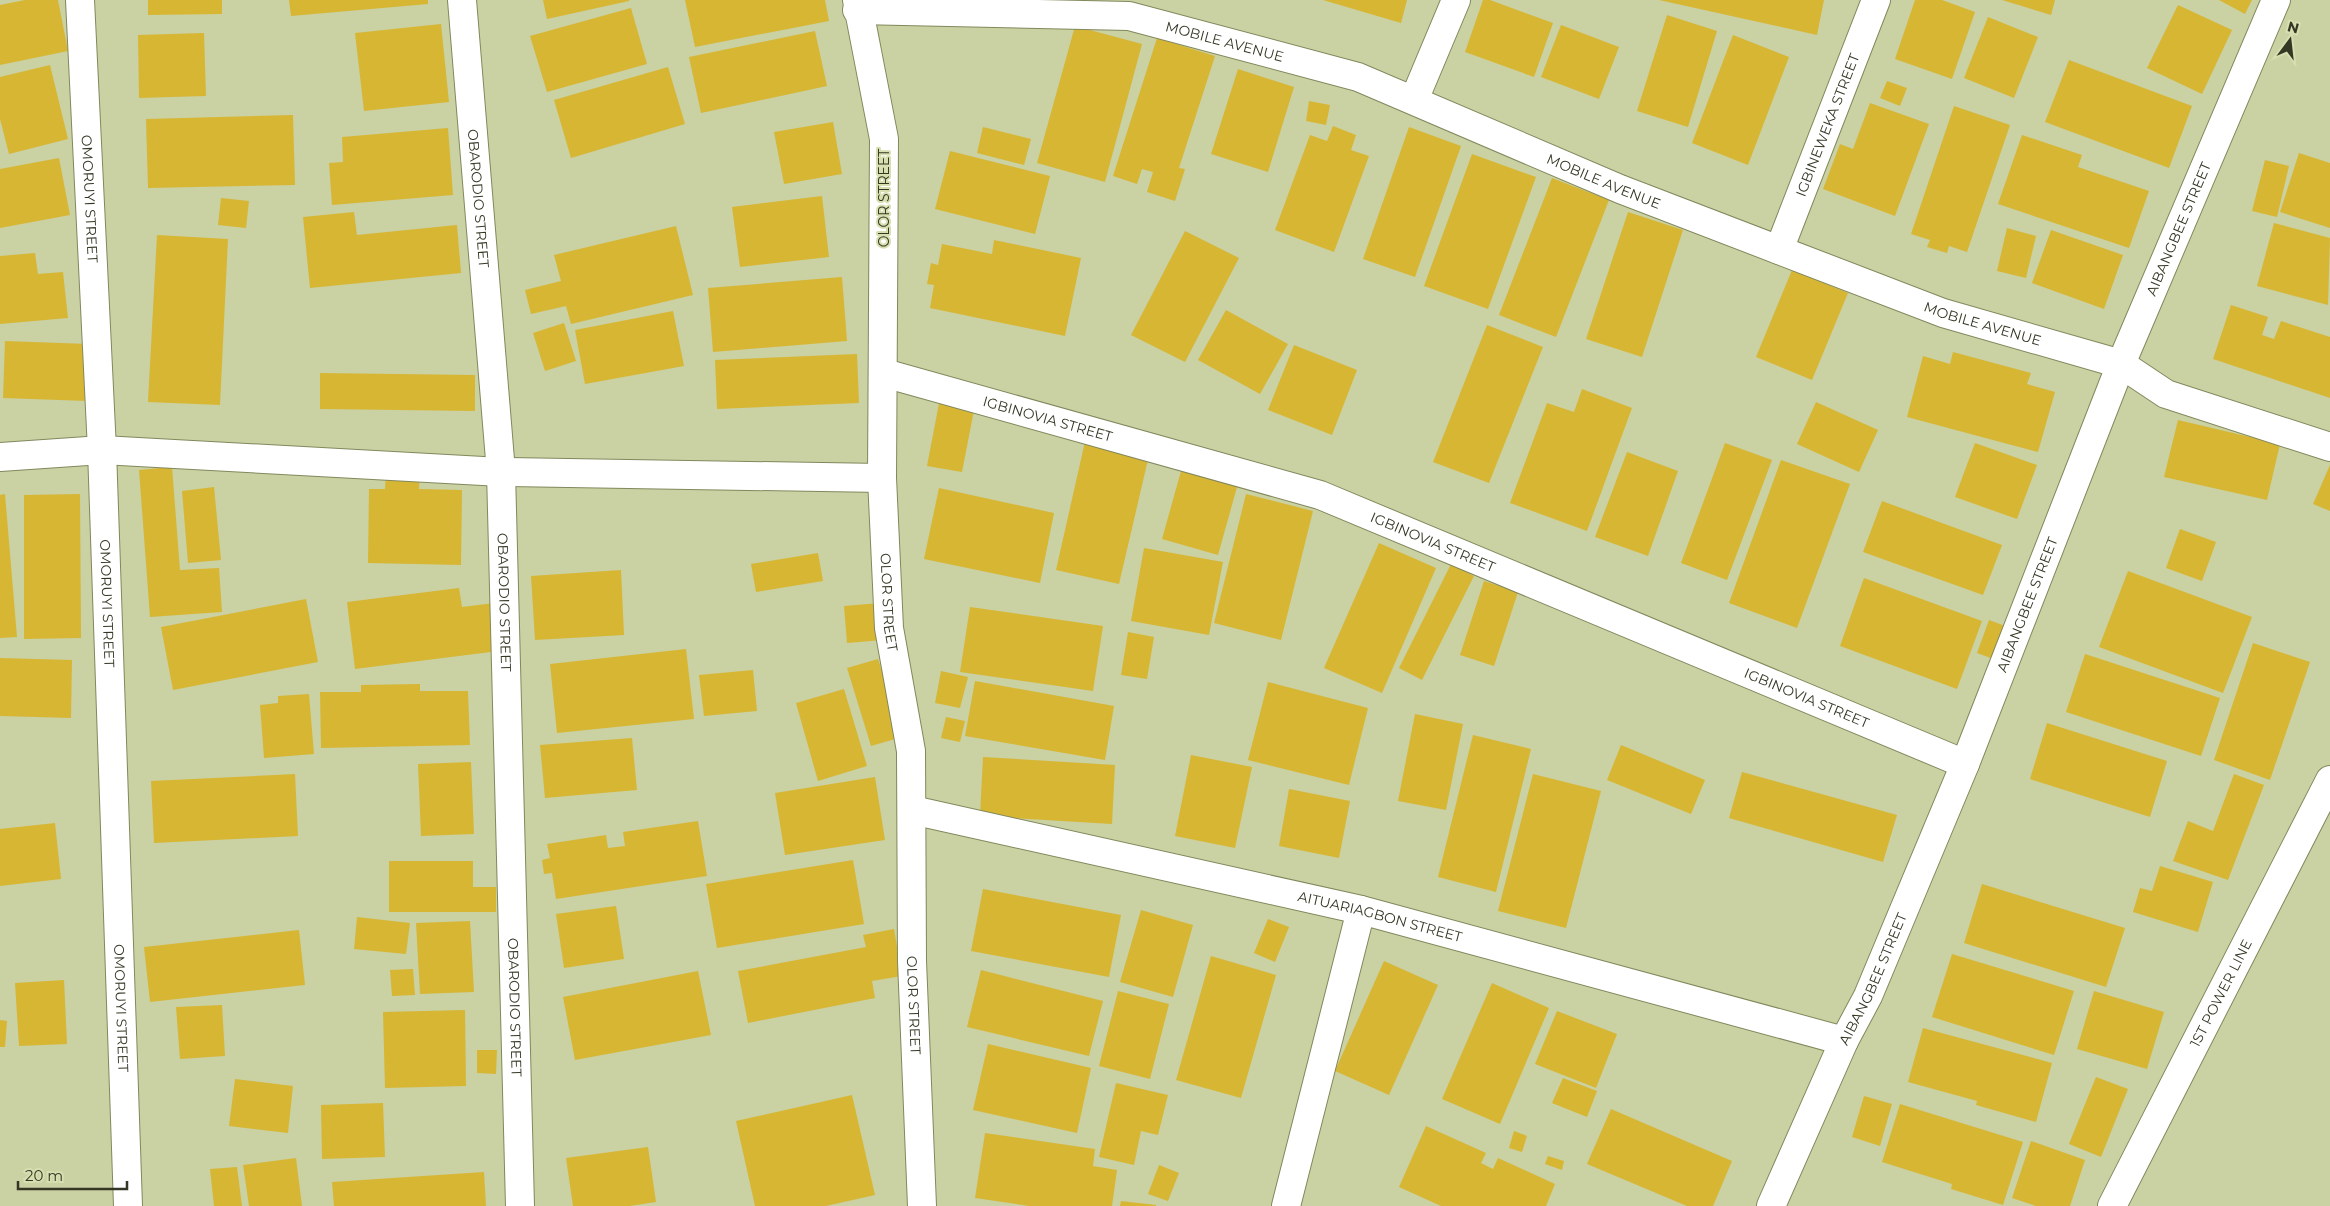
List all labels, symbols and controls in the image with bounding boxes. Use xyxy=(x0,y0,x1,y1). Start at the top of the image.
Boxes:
north arrow xyxy=(2265,15,2315,65)
street label: MOBILE AVENUE xyxy=(1164,17,1286,66)
text: N xyxy=(2286,17,2301,38)
street label: IGBINEWEKA STREET xyxy=(1792,51,1863,199)
street label: OBARODIO STREET xyxy=(464,128,493,268)
street label: OMORUYI STREET xyxy=(78,134,102,263)
street label: OLOR STREET xyxy=(875,149,893,247)
street label: MOBILE AVENUE xyxy=(1544,150,1663,213)
street label: AIBANGBEE STREET xyxy=(2142,159,2215,298)
street label: MOBILE AVENUE xyxy=(1921,298,2043,350)
street label: IGBINOVIA STREET xyxy=(981,392,1115,445)
street label: IGBINOVIA STREET xyxy=(1368,508,1498,576)
street label: OBARODIO STREET xyxy=(494,533,515,672)
street label: AIBANGBEE STREET xyxy=(1993,534,2062,675)
street label: OMORUYI STREET xyxy=(96,539,118,668)
street label: OLOR STREET xyxy=(877,552,902,653)
street label: IGBINOVIA STREET xyxy=(1741,664,1872,732)
street label: AITUARIAGBON STREET xyxy=(1296,887,1464,946)
street label: AIBANGBEE STREET xyxy=(1835,910,1911,1048)
street label: 1ST POWER LINE xyxy=(2186,936,2256,1050)
street label: OBARODIO STREET xyxy=(504,938,526,1077)
street label: OMORUYI STREET xyxy=(110,944,132,1072)
street label: OLOR STREET xyxy=(903,956,925,1055)
scale bar xyxy=(18,1158,126,1190)
text: 20 m xyxy=(25,1166,63,1185)

